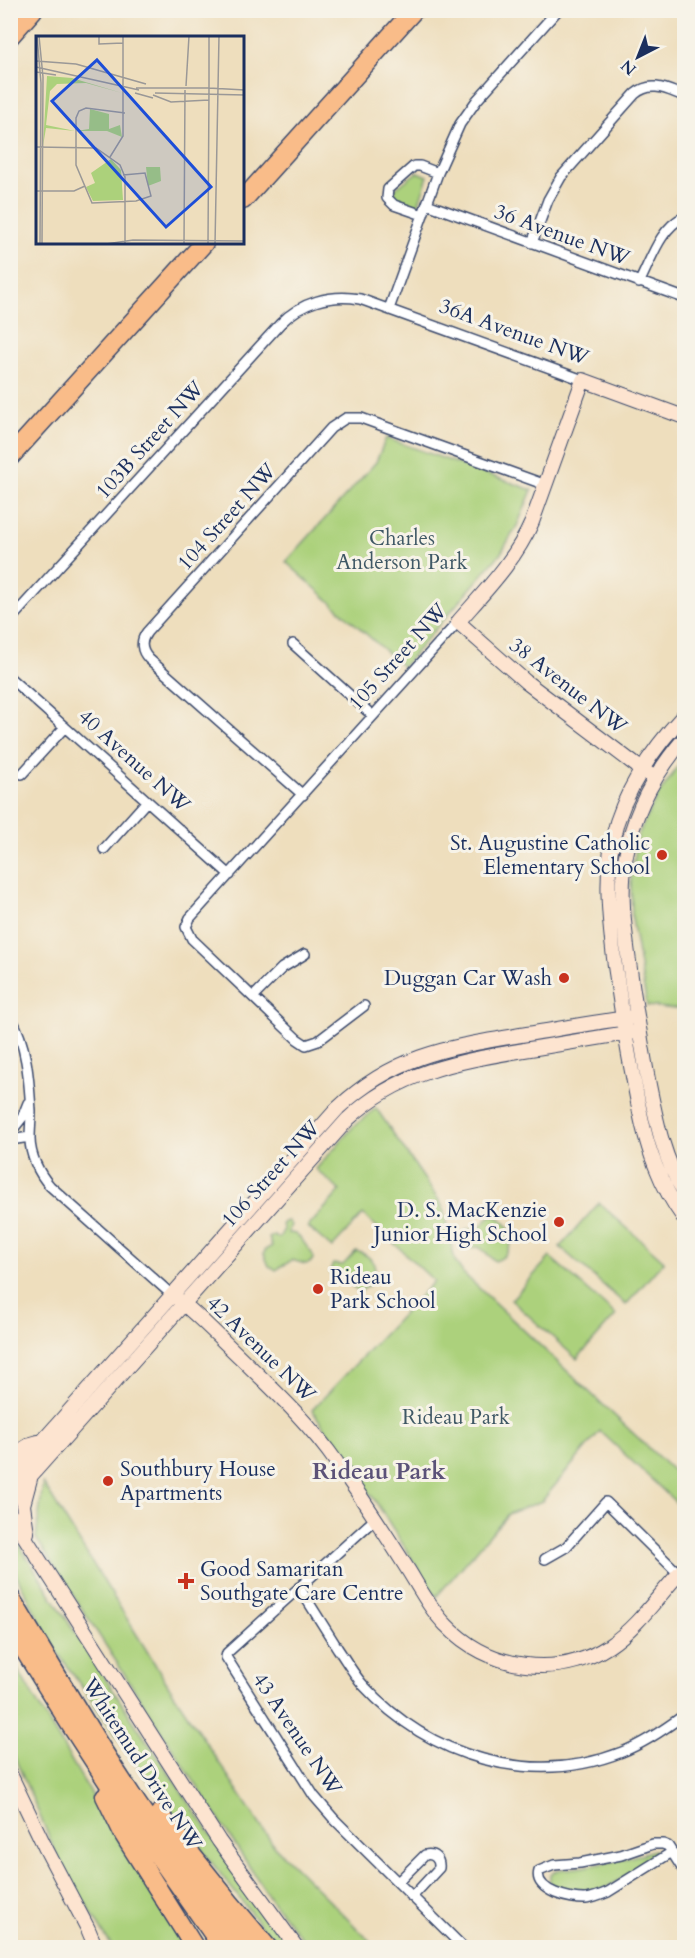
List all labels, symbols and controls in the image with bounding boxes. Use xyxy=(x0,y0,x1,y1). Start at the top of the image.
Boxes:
north arrow xyxy=(608,27,668,87)
inset map xyxy=(36,36,244,244)
text: N xyxy=(616,55,641,80)
street label: 36 Avenue NW xyxy=(490,197,634,273)
street label: 36A Avenue NW xyxy=(435,292,593,373)
street label: 103B Street NW xyxy=(89,374,211,505)
street label: 104 Street NW xyxy=(171,456,284,577)
park label: Charles Anderson Park xyxy=(336,524,469,577)
street label: 105 Street NW xyxy=(342,596,455,717)
street label: 38 Avenue NW xyxy=(503,631,634,742)
street label: 40 Avenue NW xyxy=(72,703,197,820)
place label: St. Augustine Catholic Elementary School xyxy=(450,829,650,882)
marker: St. Augustine Catholic Elementary School xyxy=(655,848,669,862)
place label: Duggan Car Wash xyxy=(384,964,552,993)
marker: Duggan Car Wash xyxy=(557,971,571,985)
street label: 106 Street NW xyxy=(215,1113,328,1234)
place label: D. S. MacKenzie Junior High School xyxy=(371,1196,547,1249)
marker: D. S. MacKenzie Junior High School xyxy=(552,1215,566,1229)
place label: Rideau Park School xyxy=(330,1263,436,1316)
marker: Rideau Park School xyxy=(311,1282,325,1296)
street label: 42 Avenue NW xyxy=(200,1289,323,1409)
park label: Rideau Park xyxy=(402,1403,511,1432)
place label: Southbury House Apartments xyxy=(120,1455,276,1508)
district label: Rideau Park xyxy=(312,1455,446,1488)
marker: Southbury House Apartments xyxy=(101,1474,115,1488)
place label: Good Samaritan Southgate Care Centre xyxy=(200,1555,404,1608)
marker: Good Samaritan Southgate Care Centre xyxy=(177,1572,195,1590)
street label: 43 Avenue NW xyxy=(245,1667,349,1802)
street label: Whitemud Drive NW xyxy=(75,1671,209,1857)

